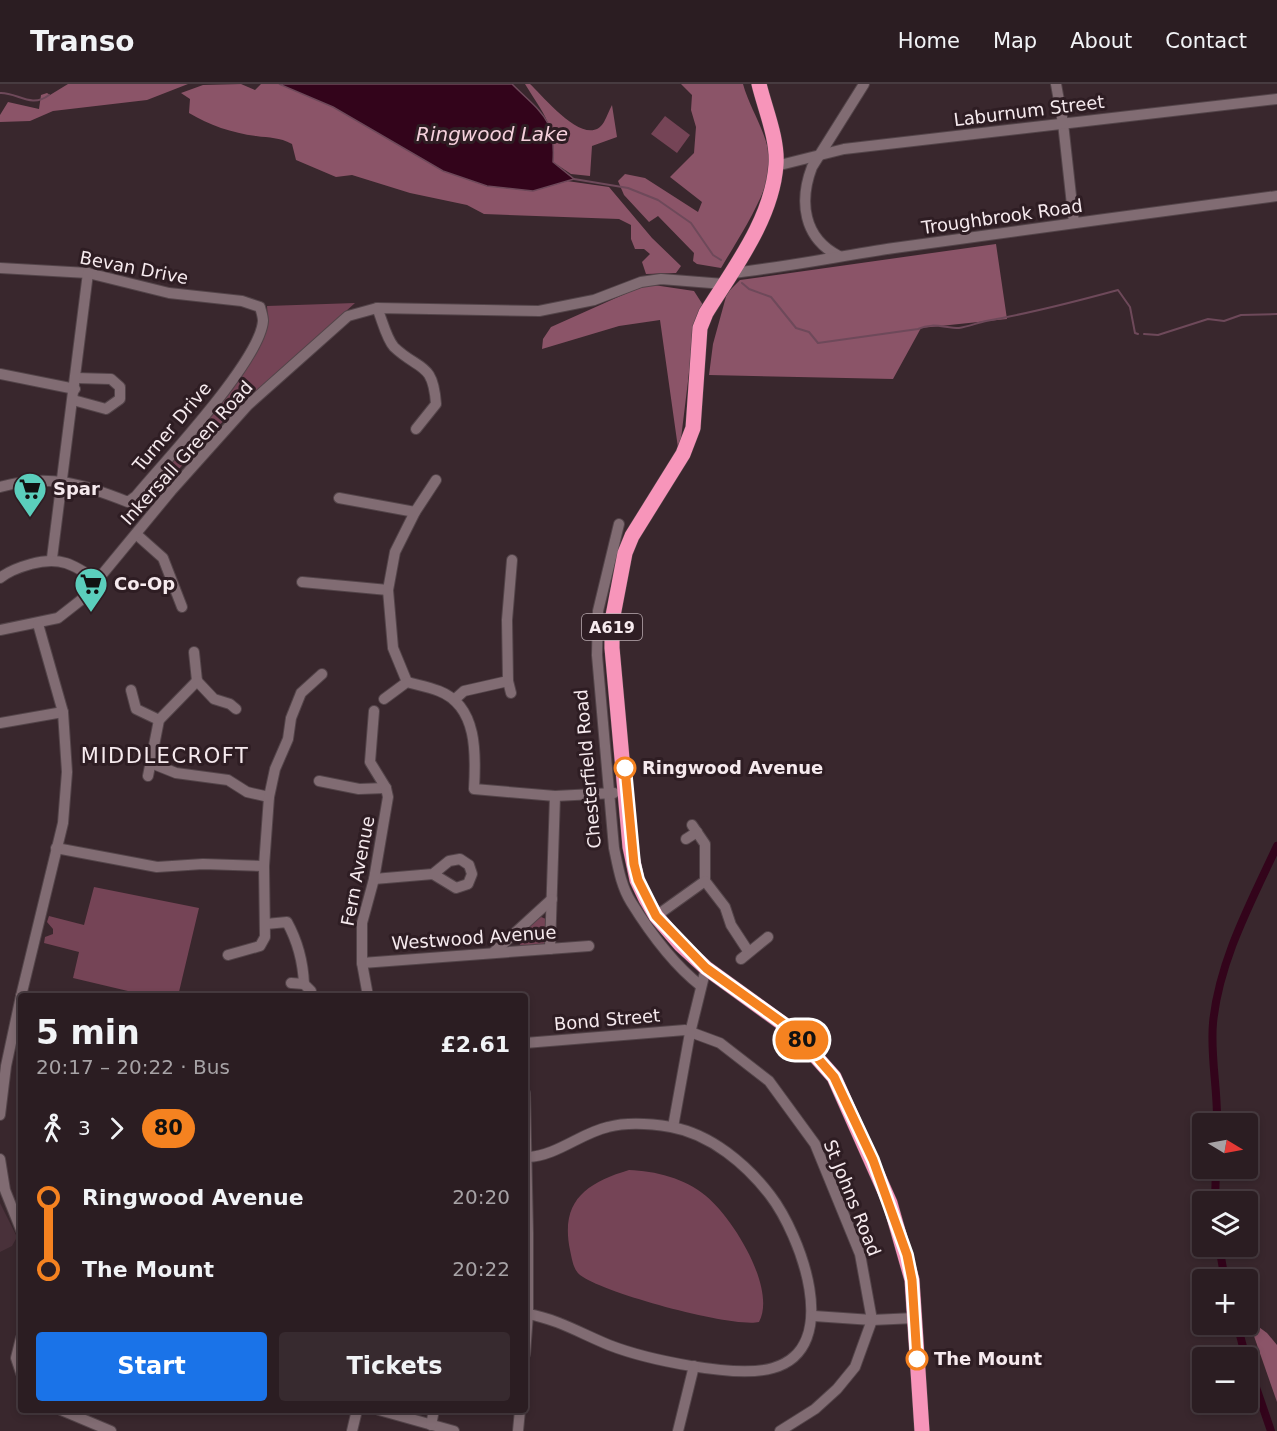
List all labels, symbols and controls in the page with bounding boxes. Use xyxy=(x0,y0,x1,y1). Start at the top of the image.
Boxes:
text: Transo xyxy=(30,25,135,58)
text: Home xyxy=(898,29,960,53)
text: Map xyxy=(993,29,1037,53)
text: About xyxy=(1070,29,1132,53)
text: Contact xyxy=(1165,29,1247,53)
street label: Laburnum Street xyxy=(952,91,1106,130)
water label: Ringwood Lake xyxy=(416,122,568,146)
street label: Troughbrook Road xyxy=(919,195,1084,238)
street label: Bevan Drive xyxy=(78,247,190,288)
street label: Inkersall Green Road xyxy=(116,376,257,529)
street label: Turner Drive xyxy=(127,378,215,476)
supermarket icon: Spar xyxy=(12,471,48,518)
place label: Spar xyxy=(53,478,100,499)
supermarket icon: Co-Op xyxy=(73,566,109,613)
place label: Co-Op xyxy=(114,573,175,594)
road number: A619 xyxy=(582,614,642,640)
street label: Chesterfield Road xyxy=(570,689,605,850)
district label: MIDDLECROFT xyxy=(81,744,249,768)
marker: Ringwood Avenue xyxy=(614,757,636,779)
place label: Ringwood Avenue xyxy=(642,757,823,778)
street label: Fern Avenue xyxy=(337,814,378,928)
street label: Westwood Avenue xyxy=(391,921,557,954)
street label: Bond Street xyxy=(553,1004,661,1035)
text: 5 min xyxy=(36,1013,140,1052)
line badge: 80 xyxy=(775,1020,829,1060)
text: 80 xyxy=(787,1028,817,1052)
text: £2.61 xyxy=(440,1032,510,1057)
text: 20:17 – 20:22 · Bus xyxy=(36,1055,230,1079)
icon: walk xyxy=(36,1112,69,1145)
icon: forward xyxy=(100,1112,133,1145)
north arrow xyxy=(1192,1113,1258,1179)
map controls xyxy=(1192,1113,1258,1413)
text: 3 xyxy=(78,1116,91,1140)
text: 80 xyxy=(154,1116,183,1140)
street label: St Johns Road xyxy=(820,1137,885,1259)
text: Ringwood Avenue xyxy=(82,1185,304,1210)
text: 20:20 xyxy=(452,1185,510,1209)
button: layers xyxy=(1192,1191,1258,1257)
text: The Mount xyxy=(82,1257,214,1282)
text: 20:22 xyxy=(452,1257,510,1281)
button: + xyxy=(1192,1269,1258,1335)
button: Start xyxy=(36,1332,267,1401)
button: Tickets xyxy=(279,1332,510,1401)
button: − xyxy=(1192,1347,1258,1413)
marker: The Mount xyxy=(906,1348,928,1370)
place label: The Mount xyxy=(934,1348,1042,1369)

